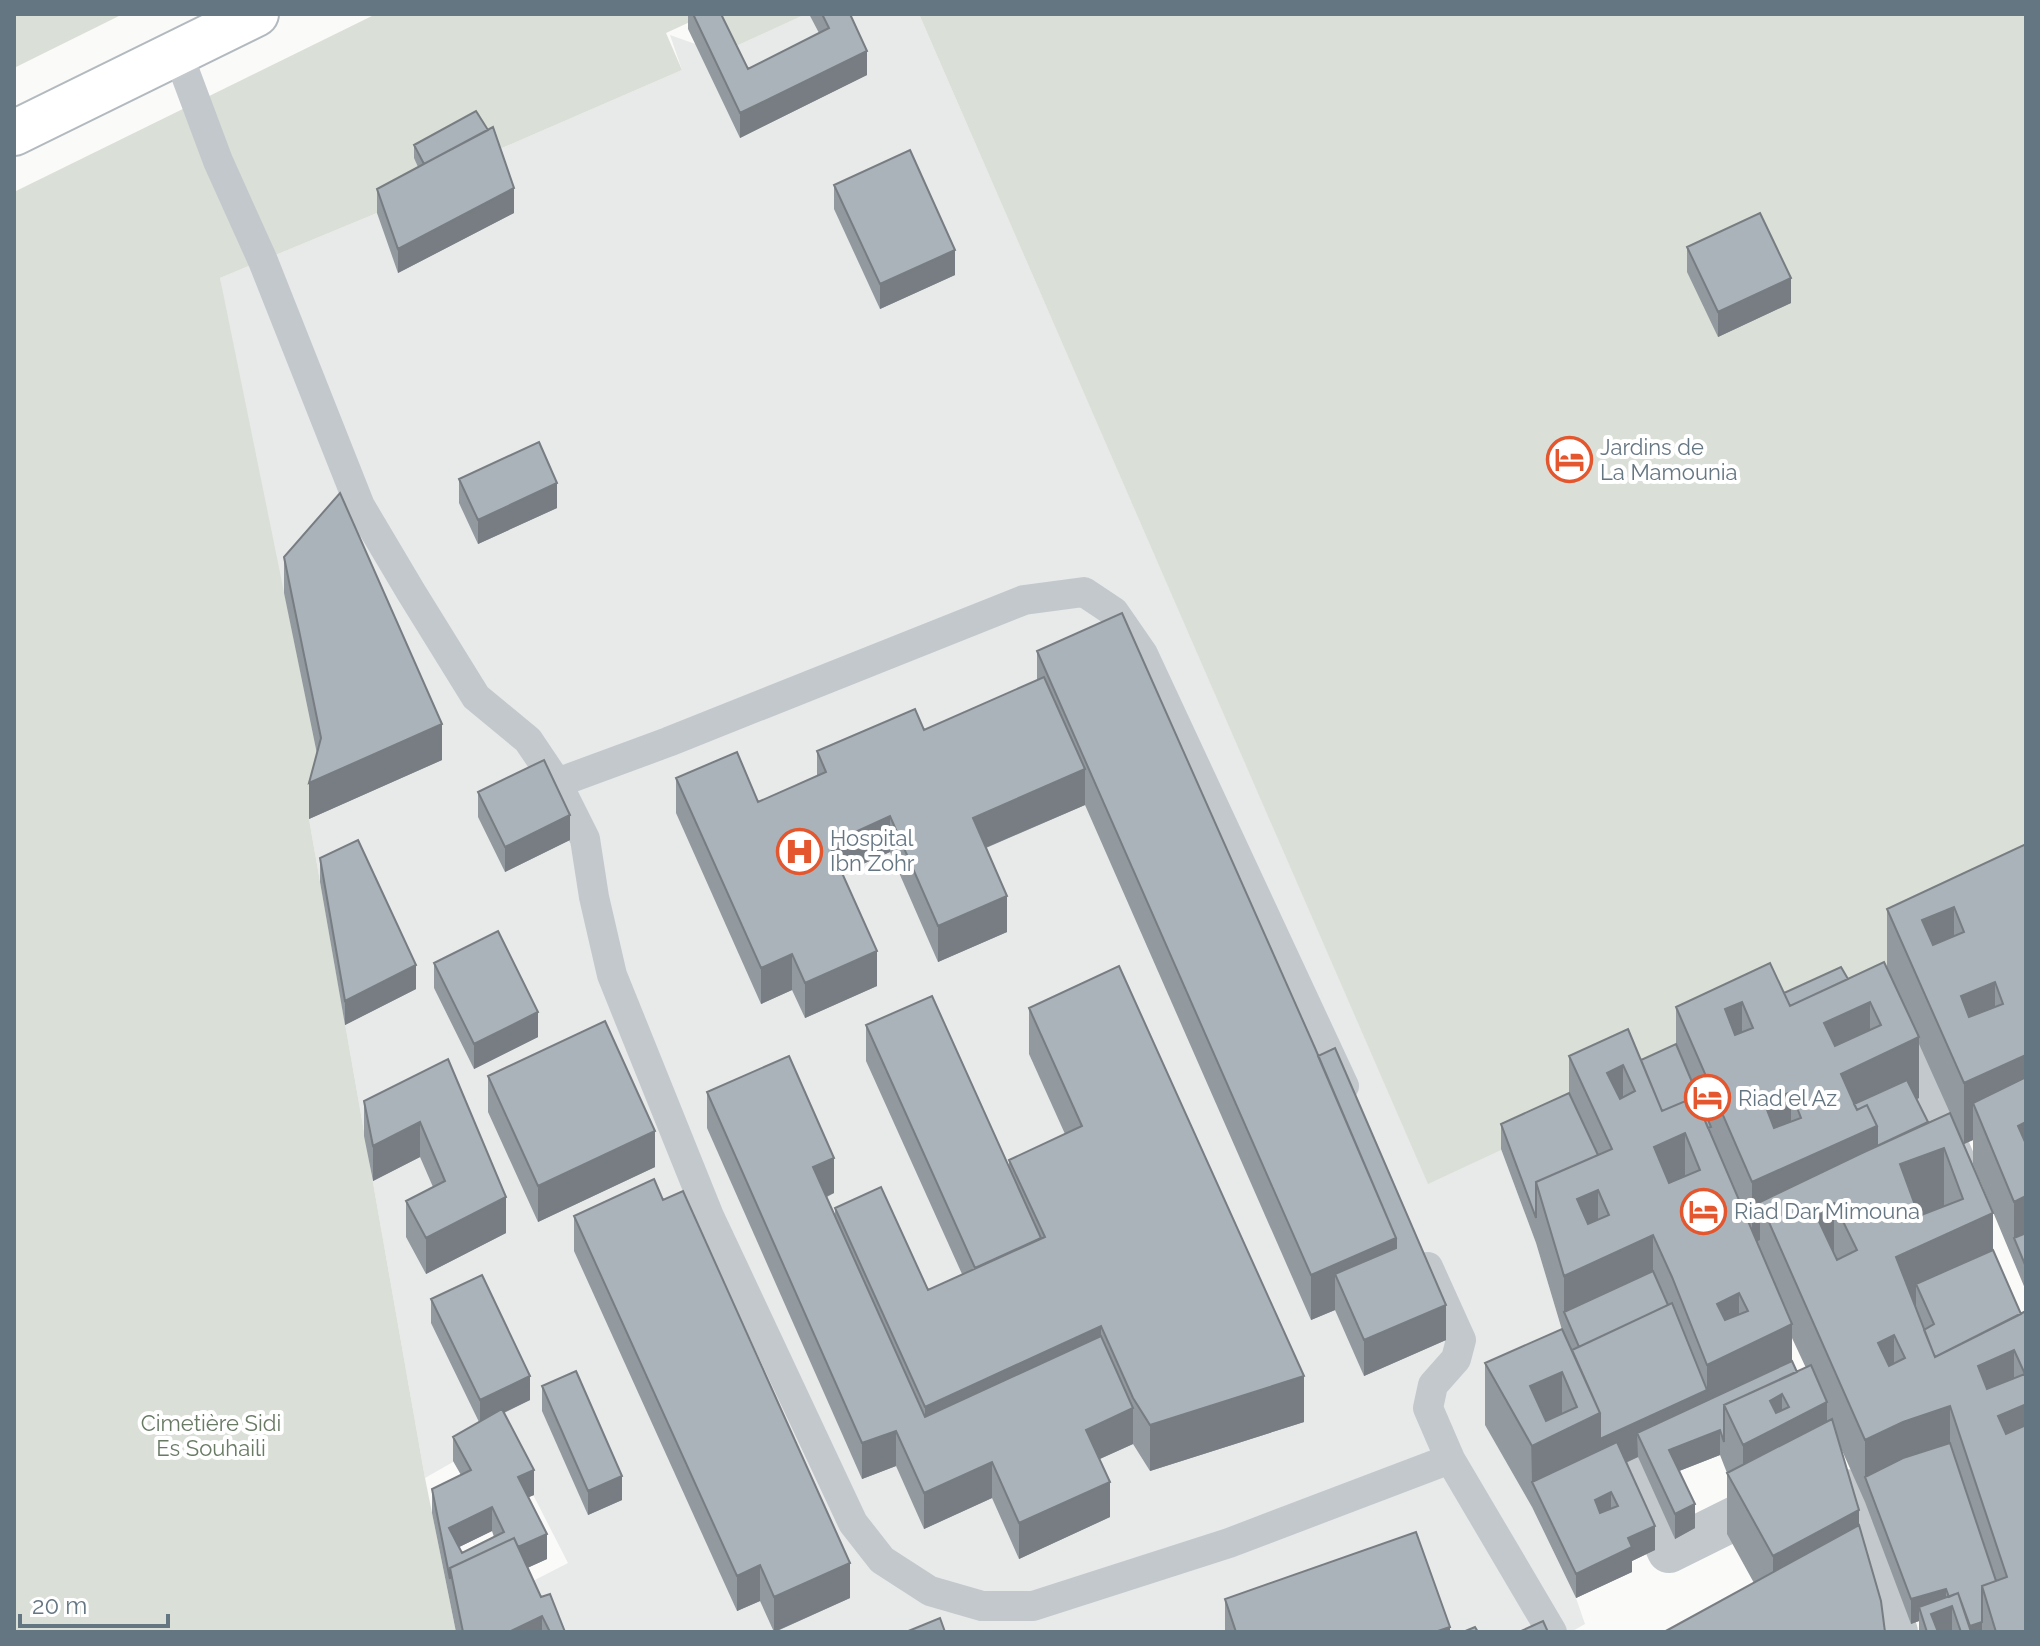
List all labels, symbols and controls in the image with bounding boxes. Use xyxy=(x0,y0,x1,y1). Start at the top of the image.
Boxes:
place label: Jardins de La Mamounia xyxy=(1600,434,1738,485)
hotel icon: Jardins de La Mamounia xyxy=(1545,436,1593,484)
place label: Hospital Ibn Zohr xyxy=(830,825,915,876)
hospital icon: Hospital Ibn Zohr xyxy=(775,827,823,875)
hotel icon: Riad el Az xyxy=(1683,1074,1731,1122)
place label: Riad el Az xyxy=(1738,1085,1837,1111)
hotel icon: Riad Dar Mimouna xyxy=(1679,1187,1727,1235)
place label: Riad Dar Mimouna xyxy=(1734,1198,1920,1224)
park label: Cimetière Sidi Es Souhaili xyxy=(141,1410,281,1461)
scale bar xyxy=(20,1578,168,1628)
text: 20 m xyxy=(32,1591,87,1620)

